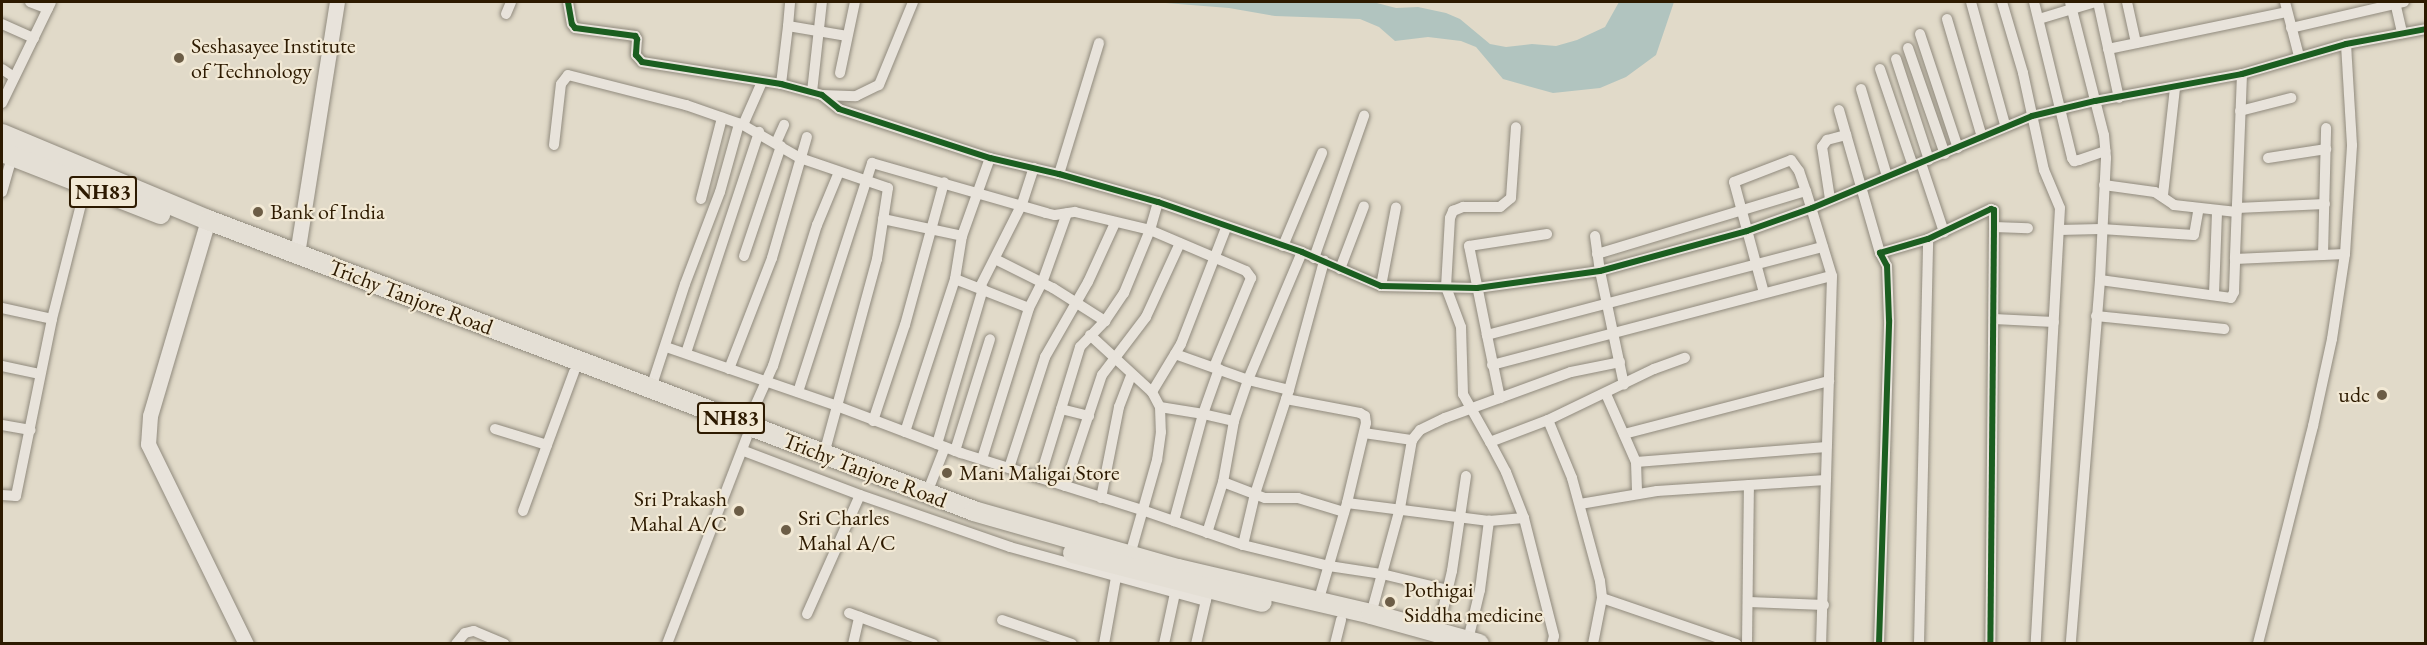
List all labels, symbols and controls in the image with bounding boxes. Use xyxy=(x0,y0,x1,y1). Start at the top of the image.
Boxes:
place label: Seshasayee Institute of Technology xyxy=(191,32,356,84)
marker: Seshasayee Institute of Technology xyxy=(172,51,186,65)
road number: NH83 xyxy=(68,174,138,210)
place label: Bank of India xyxy=(270,199,385,225)
marker: Bank of India xyxy=(251,205,265,219)
street label: Trichy Tanjore Road xyxy=(325,254,497,340)
place label: udc xyxy=(2338,382,2370,408)
marker: udc xyxy=(2375,388,2389,402)
road number: NH83 xyxy=(696,400,766,436)
street label: Trichy Tanjore Road xyxy=(779,427,951,513)
place label: Mani Maligai Store xyxy=(959,460,1119,486)
marker: Mani Maligai Store xyxy=(940,466,954,480)
place label: Sri Prakash Mahal A/C xyxy=(629,485,727,536)
marker: Sri Prakash Mahal A/C xyxy=(732,504,746,518)
place label: Sri Charles Mahal A/C xyxy=(798,504,896,556)
marker: Sri Charles Mahal A/C xyxy=(779,523,793,537)
place label: Pothigai Siddha medicine xyxy=(1404,576,1543,628)
marker: Pothigai Siddha medicine xyxy=(1381,593,1399,611)

